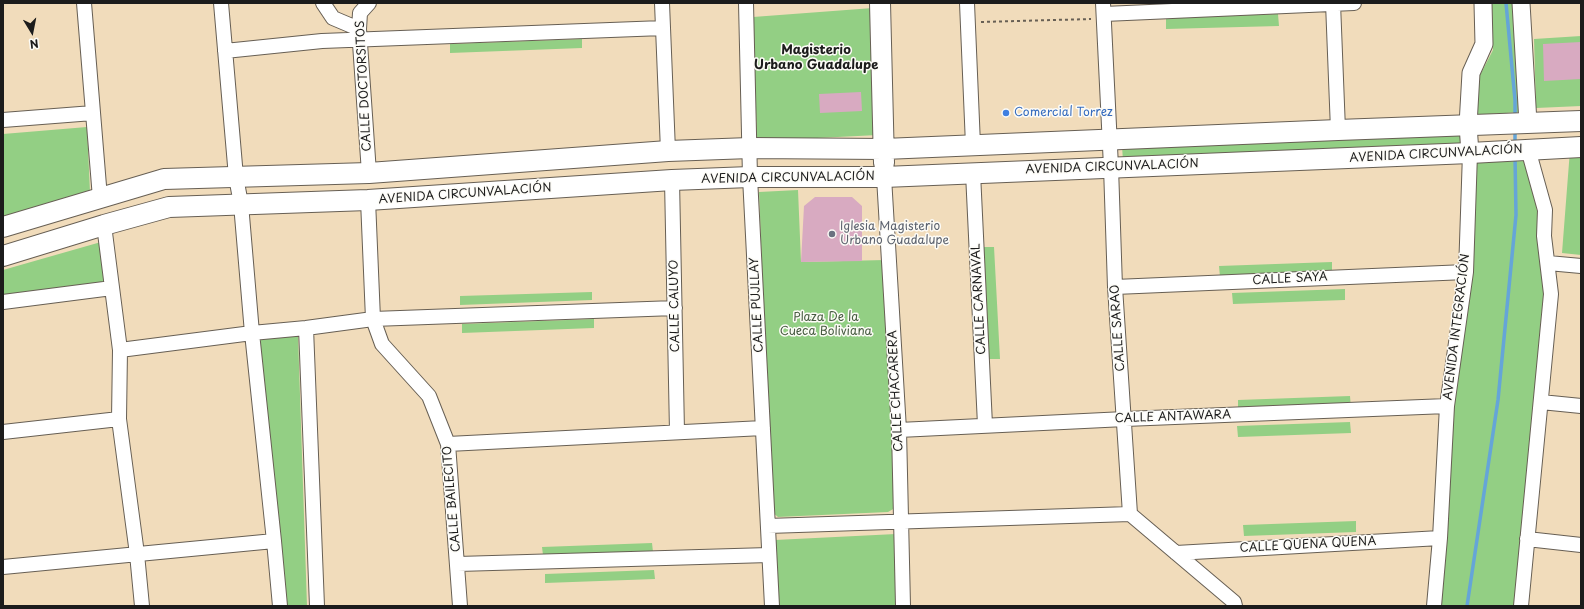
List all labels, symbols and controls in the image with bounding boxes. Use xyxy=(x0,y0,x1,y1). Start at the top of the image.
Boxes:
north arrow xyxy=(12,12,52,52)
street label: CALLE DOCTORSITOS xyxy=(353,20,375,152)
text: N xyxy=(28,35,40,53)
district label: Magisterio Urbano Guadalupe xyxy=(754,42,878,73)
place label: Comercial Torrez xyxy=(1014,106,1113,120)
marker: Comercial Torrez xyxy=(1001,108,1011,118)
street label: AVENIDA CIRCUNVALACIÓN xyxy=(1349,142,1523,166)
street label: AVENIDA CIRCUNVALACIÓN xyxy=(1025,157,1199,177)
street label: AVENIDA CIRCUNVALACIÓN xyxy=(701,169,875,187)
street label: AVENIDA CIRCUNVALACIÓN xyxy=(378,181,552,207)
place label: Iglesia Magisterio Urbano Guadalupe xyxy=(840,220,949,248)
marker: Iglesia Magisterio Urbano Guadalupe xyxy=(827,229,837,239)
street label: CALLE CARNAVAL xyxy=(969,243,989,355)
street label: AVENIDA INTEGRACIÓN xyxy=(1441,253,1473,401)
street label: CALLE PUJLLAY xyxy=(747,257,767,353)
street label: CALLE CALUYO xyxy=(667,260,683,352)
street label: CALLE SAYA xyxy=(1252,270,1328,288)
street label: CALLE SARAO xyxy=(1108,284,1128,372)
park label: Plaza De la Cueca Boliviana xyxy=(780,311,872,339)
street label: CALLE CHACARERA xyxy=(886,330,906,452)
street label: CALLE ANTAWARA xyxy=(1114,408,1232,426)
street label: CALLE BAILECITO xyxy=(440,445,464,553)
street label: CALLE QUENA QUENA xyxy=(1239,534,1377,556)

